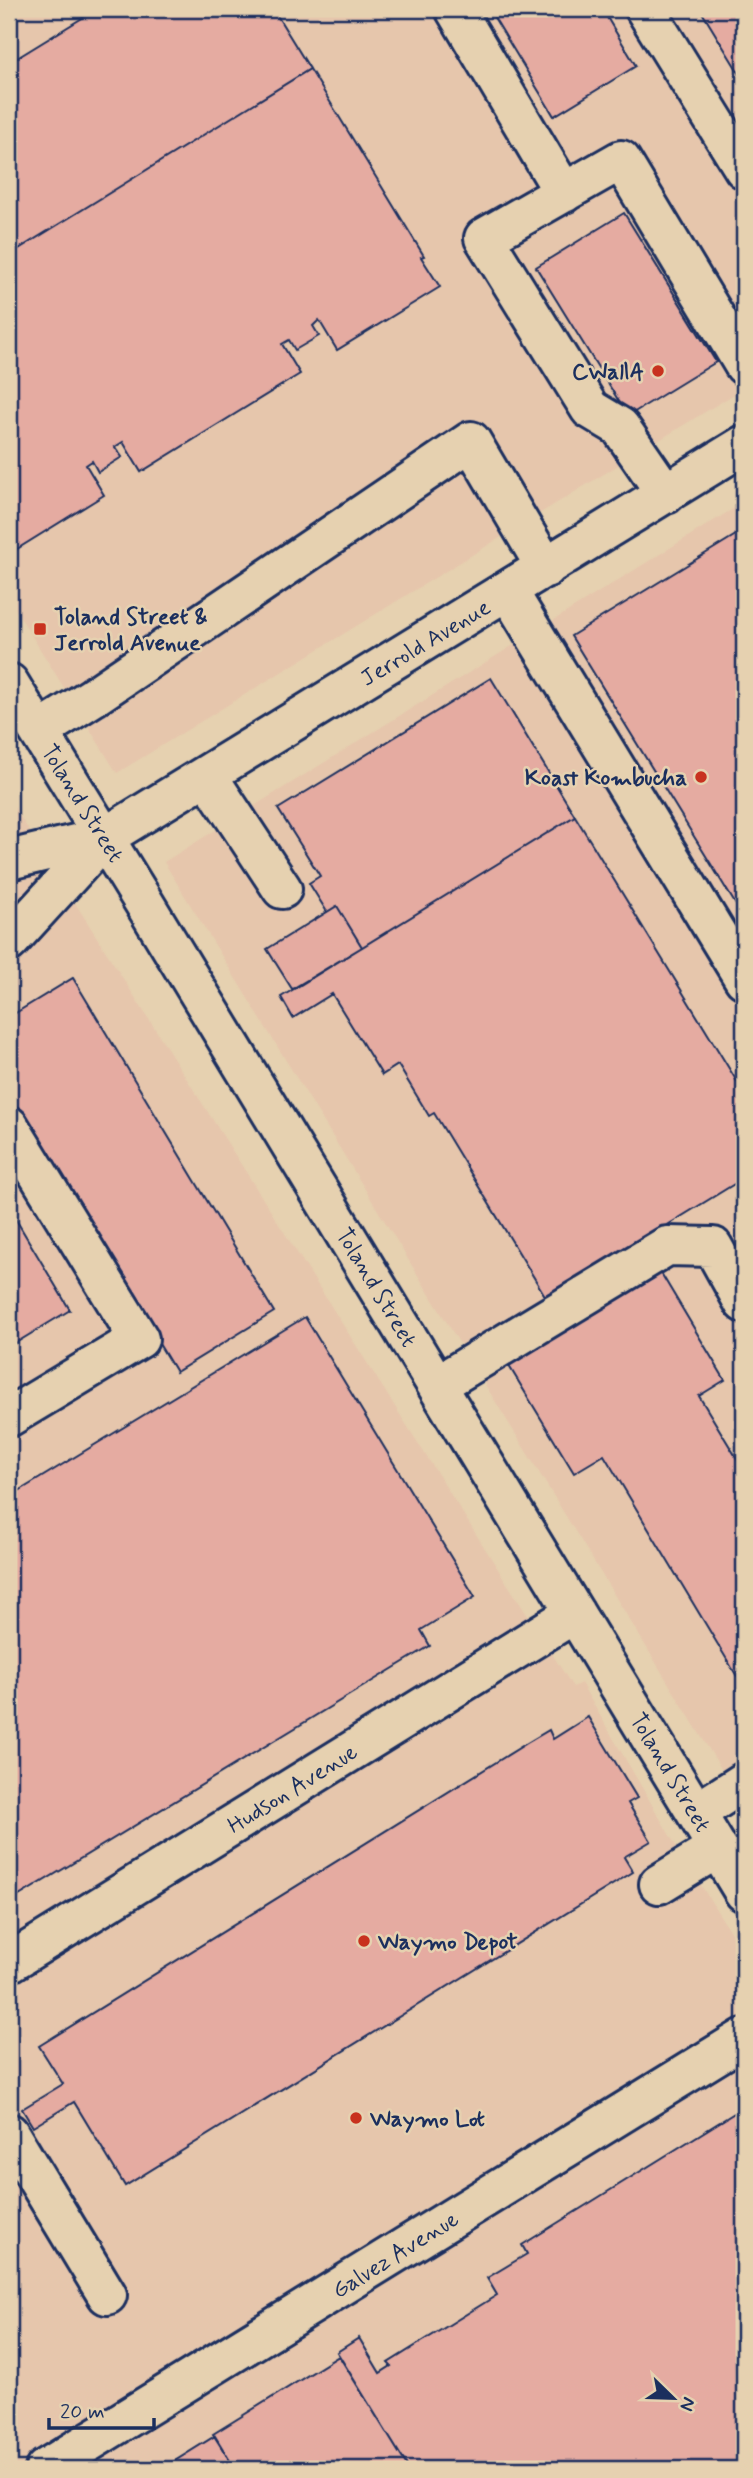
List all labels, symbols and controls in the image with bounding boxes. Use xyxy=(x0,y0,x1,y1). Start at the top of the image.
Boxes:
place label: CWallA xyxy=(572,358,644,388)
marker: CWallA xyxy=(650,363,666,379)
street label: Jerrold Avenue xyxy=(355,593,497,694)
place label: Toland Street & Jerrold Avenue xyxy=(54,603,208,659)
marker: Toland Street & Jerrold Avenue xyxy=(32,621,48,637)
street label: Toland Street xyxy=(33,739,130,869)
place label: Koast Kombucha xyxy=(525,764,687,794)
marker: Koast Kombucha xyxy=(693,769,709,785)
street label: Toland Street xyxy=(328,1223,423,1353)
street label: Toland Street xyxy=(622,1708,717,1838)
street label: Hudson Avenue xyxy=(222,1738,364,1842)
place label: Waymo Depot xyxy=(377,1928,518,1958)
marker: Waymo Depot xyxy=(356,1933,372,1949)
place label: Waymo Lot xyxy=(369,2105,485,2135)
marker: Waymo Lot xyxy=(348,2110,364,2126)
street label: Galvez Avenue xyxy=(327,2205,465,2306)
north arrow xyxy=(638,2362,708,2432)
scale bar xyxy=(49,2387,154,2431)
text: N xyxy=(673,2393,701,2415)
text: 20 m xyxy=(60,2398,105,2426)

